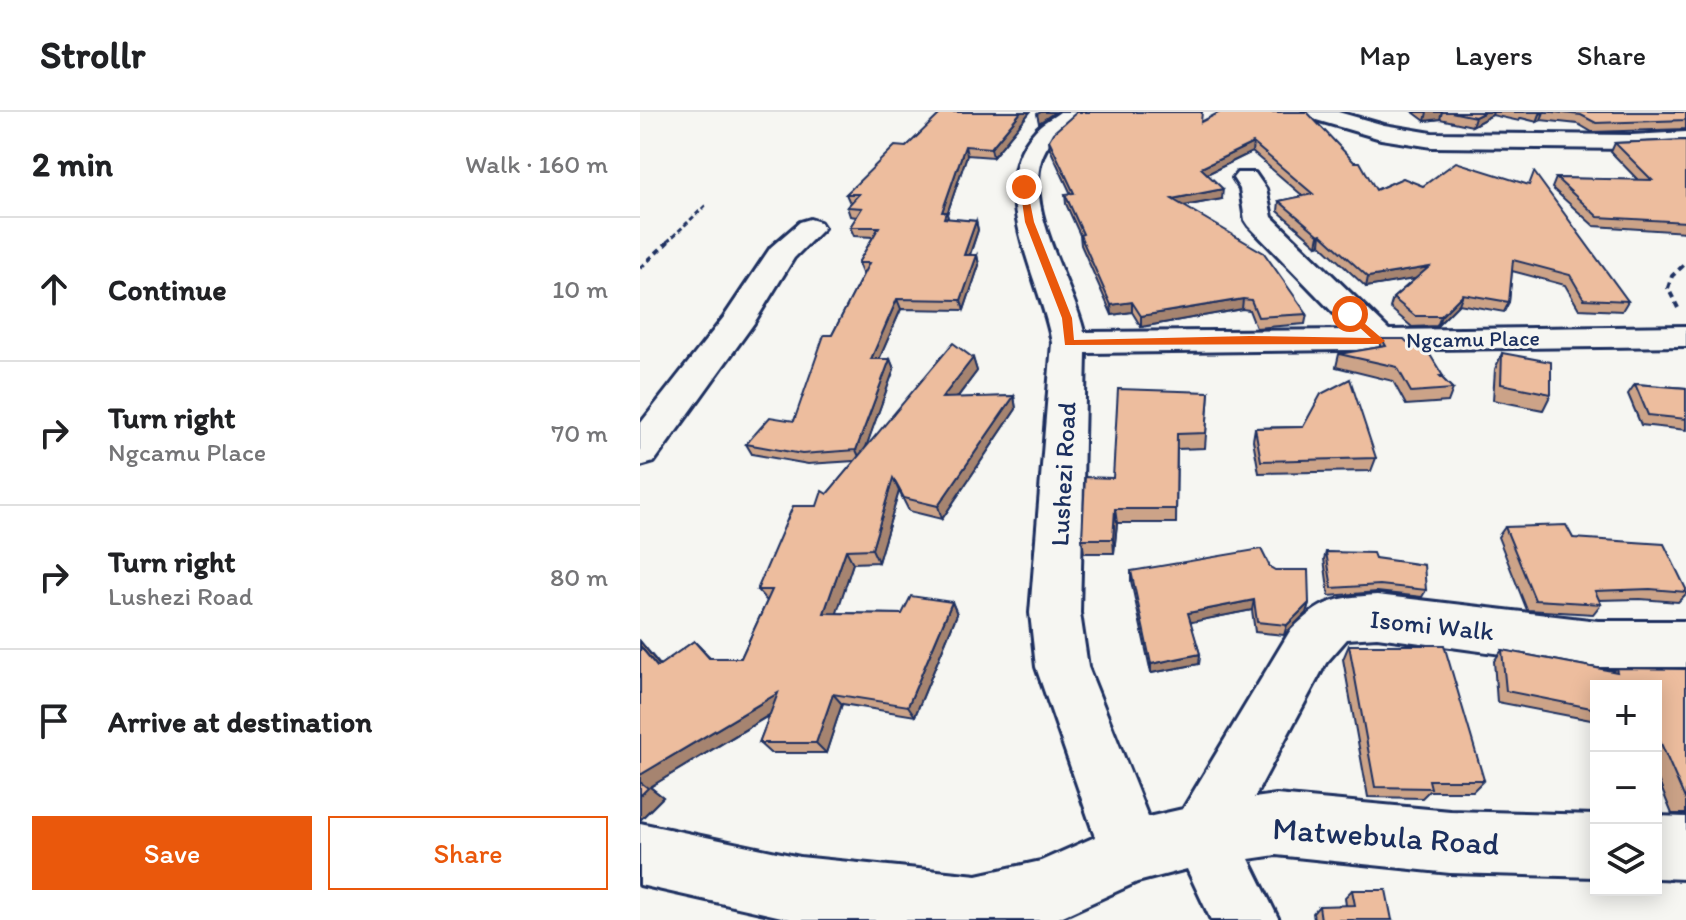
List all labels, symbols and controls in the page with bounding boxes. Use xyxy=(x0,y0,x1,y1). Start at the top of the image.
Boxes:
text: Strollr xyxy=(40,32,145,78)
text: Map xyxy=(1359,38,1411,72)
text: Layers xyxy=(1455,38,1533,72)
text: Share xyxy=(1577,38,1646,72)
text: 2 min xyxy=(32,144,113,185)
text: Walk · 160 m xyxy=(465,148,608,180)
route end xyxy=(1006,169,1042,205)
icon: ahead xyxy=(32,267,76,311)
text: Continue xyxy=(108,271,227,308)
text: 10 m xyxy=(552,273,608,305)
route start xyxy=(1332,296,1368,332)
street label: Ngcamu Place xyxy=(1406,324,1540,354)
text: Turn right xyxy=(108,399,236,436)
street label: Lushezi Road xyxy=(1043,400,1083,547)
icon: right xyxy=(32,411,76,455)
text: 70 m xyxy=(551,417,608,449)
text: Ngcamu Place xyxy=(108,436,266,468)
text: Turn right xyxy=(108,543,236,580)
icon: right xyxy=(32,555,76,599)
text: 80 m xyxy=(550,561,608,593)
text: Lushezi Road xyxy=(108,580,253,612)
street label: Isomi Walk xyxy=(1368,603,1496,647)
map controls xyxy=(1590,680,1662,896)
button: + xyxy=(1590,680,1662,752)
icon: arrive xyxy=(32,699,76,743)
text: Arrive at destination xyxy=(108,703,372,740)
button: − xyxy=(1590,752,1662,824)
street label: Matwebula Road xyxy=(1271,809,1501,863)
button: Save xyxy=(32,816,312,890)
button: Share xyxy=(328,816,608,890)
button: layers xyxy=(1590,824,1662,896)

